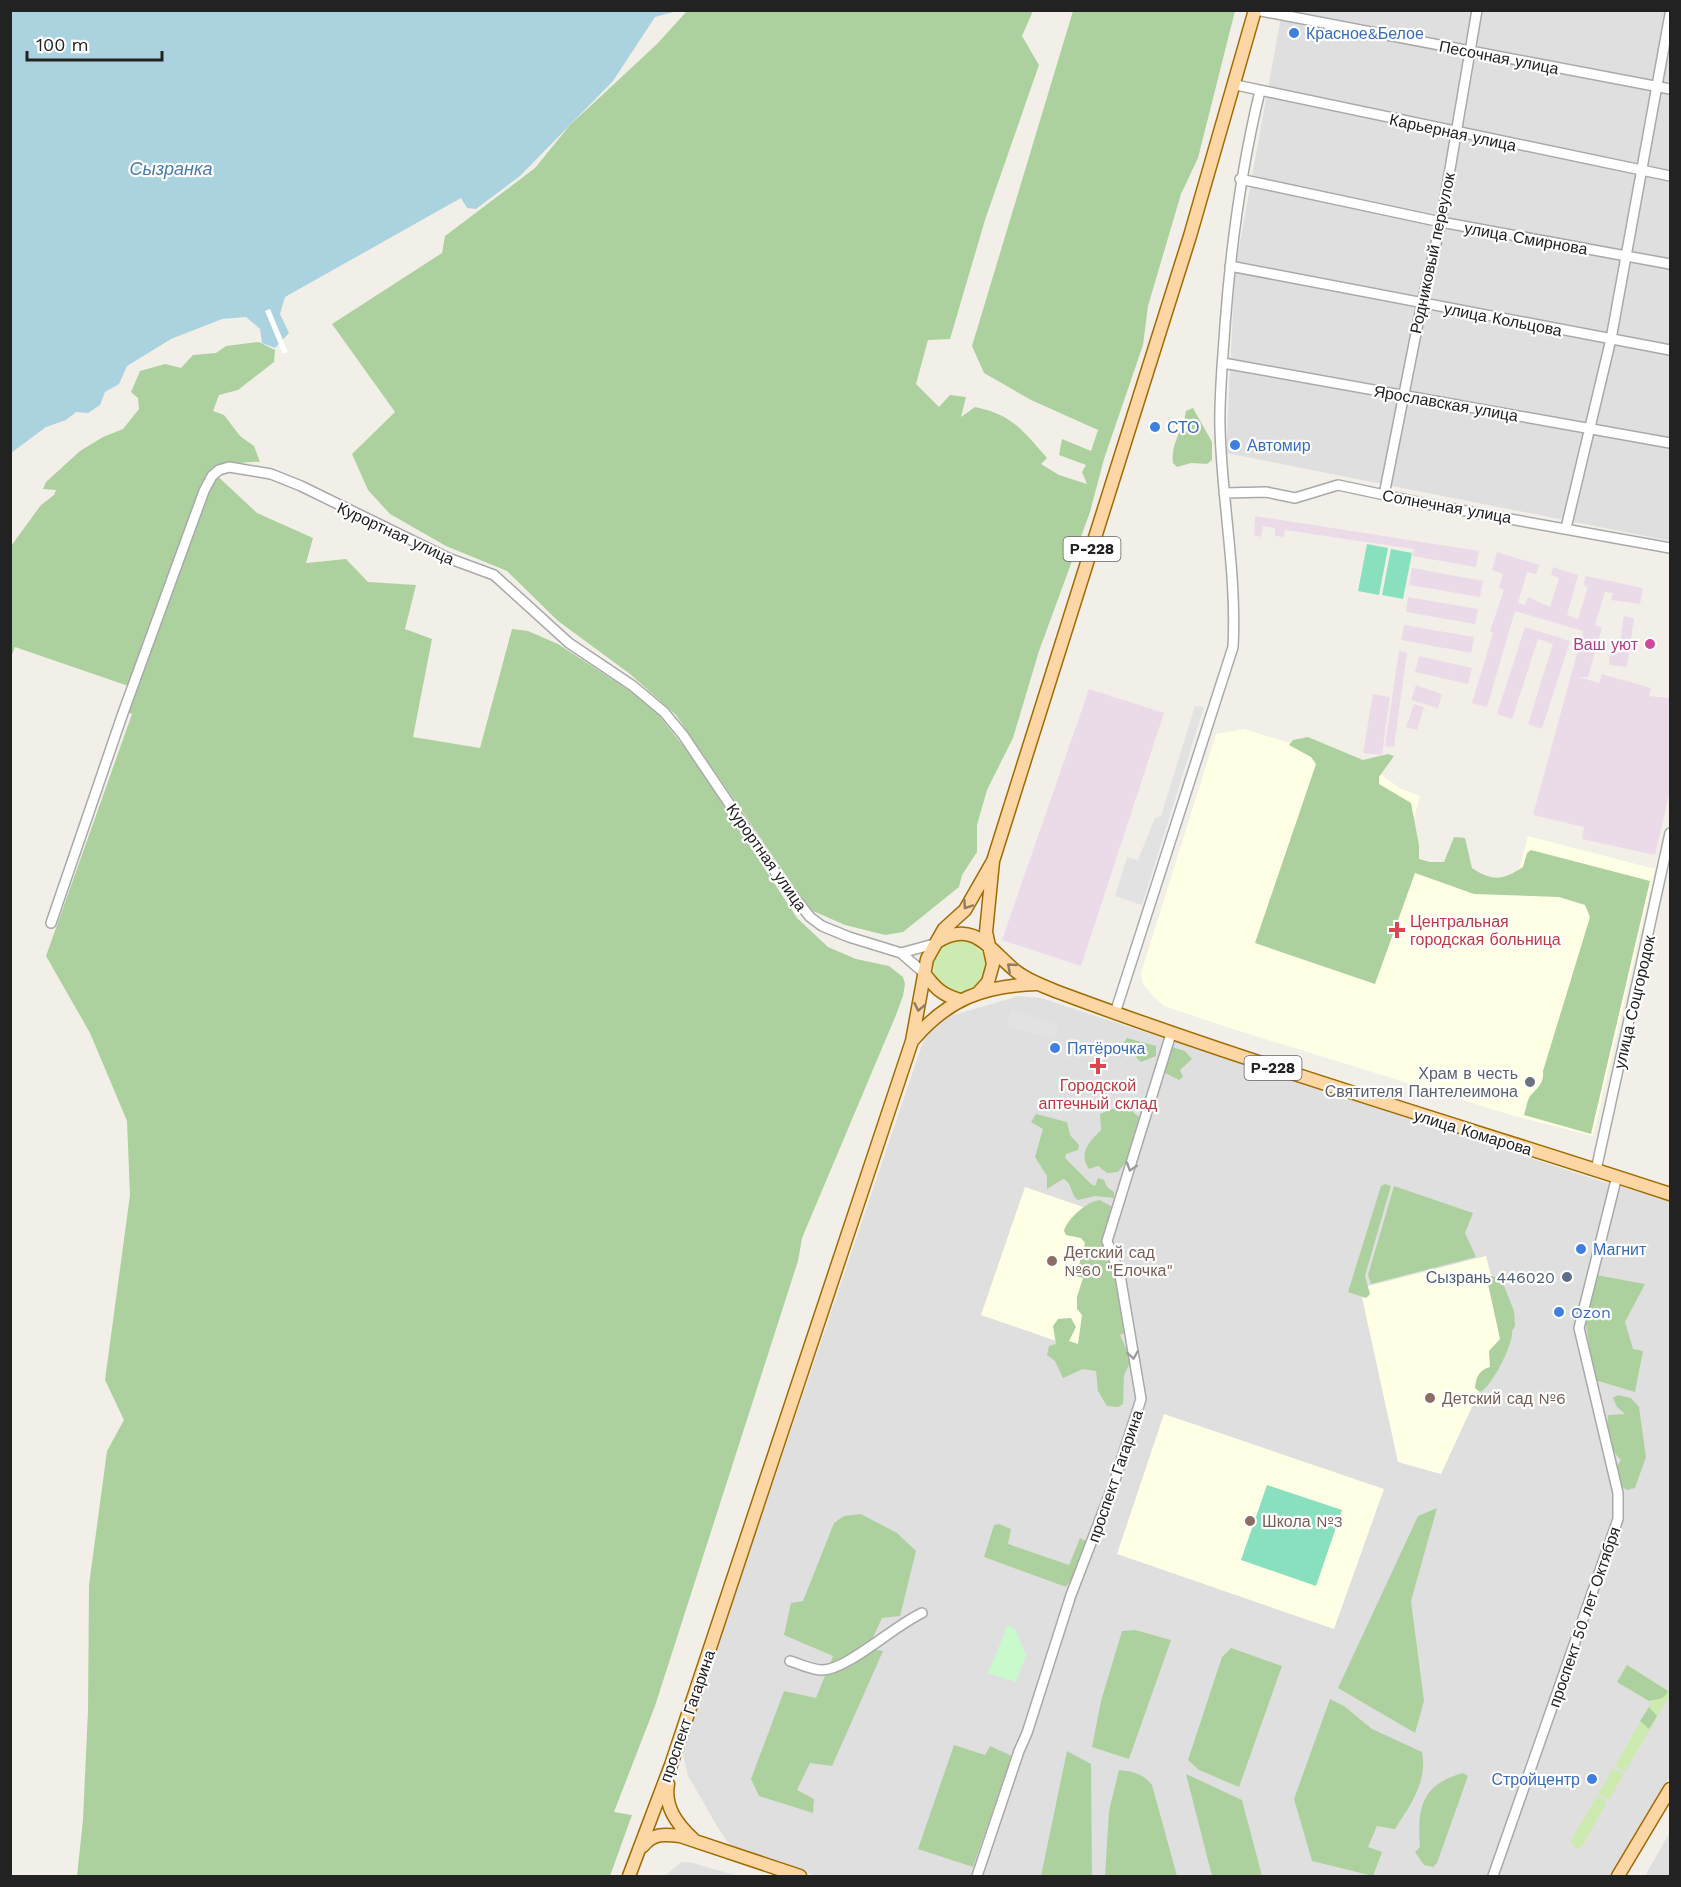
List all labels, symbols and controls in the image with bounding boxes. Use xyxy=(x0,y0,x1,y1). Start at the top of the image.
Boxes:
scale bar xyxy=(27,24,162,62)
place label: Красное&Белое xyxy=(1306,24,1424,43)
marker: Красное&Белое xyxy=(1287,26,1301,40)
text: 100 m xyxy=(36,34,89,55)
street label: Песочная улица xyxy=(1438,37,1560,78)
street label: Карьерная улица xyxy=(1388,110,1518,155)
water label: Сызранка xyxy=(129,158,213,179)
street label: Родниковый переулок xyxy=(1406,170,1459,335)
street label: улица Смирнова xyxy=(1463,218,1589,259)
street label: улица Кольцова xyxy=(1442,299,1564,340)
street label: Ярославская улица xyxy=(1372,381,1520,426)
place label: СТО xyxy=(1167,418,1200,437)
marker: СТО xyxy=(1148,420,1162,434)
place label: Автомир xyxy=(1247,436,1311,455)
marker: Автомир xyxy=(1228,438,1242,452)
street label: Солнечная улица xyxy=(1381,486,1513,527)
street label: Курортная улица xyxy=(334,498,457,569)
road number: Р-228 xyxy=(1064,537,1120,561)
place label: Ваш уют xyxy=(1573,635,1639,654)
marker: Ваш уют xyxy=(1643,637,1657,651)
street label: Курортная улица xyxy=(722,800,811,915)
one-way arrow xyxy=(963,899,974,910)
place label: Центральная городская больница xyxy=(1410,912,1561,949)
marker: Центральная городская больница xyxy=(1388,921,1406,939)
street label: улица Соцгородок xyxy=(1610,933,1659,1071)
one-way arrow xyxy=(1007,963,1018,974)
one-way arrow xyxy=(913,1002,926,1012)
place label: Пятёрочка xyxy=(1067,1039,1146,1058)
marker: Пятёрочка xyxy=(1048,1041,1062,1055)
road number: Р-228 xyxy=(1244,1056,1302,1080)
marker: Городской аптечный склад xyxy=(1091,1059,1105,1073)
place label: Храм в честь Святителя Пантелеимона xyxy=(1325,1064,1518,1101)
marker: Храм в честь Святителя Пантелеимона xyxy=(1523,1075,1537,1089)
place label: Городской аптечный склад xyxy=(1039,1076,1158,1113)
street label: улица Комарова xyxy=(1411,1105,1534,1160)
one-way arrow xyxy=(1126,1161,1138,1172)
place label: Магнит xyxy=(1593,1240,1647,1259)
marker: Магнит xyxy=(1574,1242,1588,1256)
place label: Детский сад №60 "Елочка" xyxy=(1064,1243,1173,1280)
marker: Детский сад №60 "Елочка" xyxy=(1045,1254,1059,1268)
place label: Сызрань 446020 xyxy=(1426,1268,1555,1287)
marker: Сызрань 446020 xyxy=(1560,1270,1574,1284)
place label: Ozon xyxy=(1571,1303,1611,1322)
marker: Ozon xyxy=(1552,1305,1566,1319)
one-way arrow xyxy=(1126,1349,1139,1359)
place label: Детский сад №6 xyxy=(1442,1389,1566,1408)
marker: Детский сад №6 xyxy=(1423,1391,1437,1405)
street label: проспект Гагарина xyxy=(1084,1407,1147,1545)
place label: Школа №3 xyxy=(1262,1512,1343,1531)
marker: Школа №3 xyxy=(1243,1514,1257,1528)
street label: проспект 50 лет Октября xyxy=(1545,1525,1624,1710)
street label: проспект Гагарина xyxy=(656,1647,719,1785)
place label: Стройцентр xyxy=(1491,1770,1580,1789)
marker: Стройцентр xyxy=(1585,1772,1599,1786)

